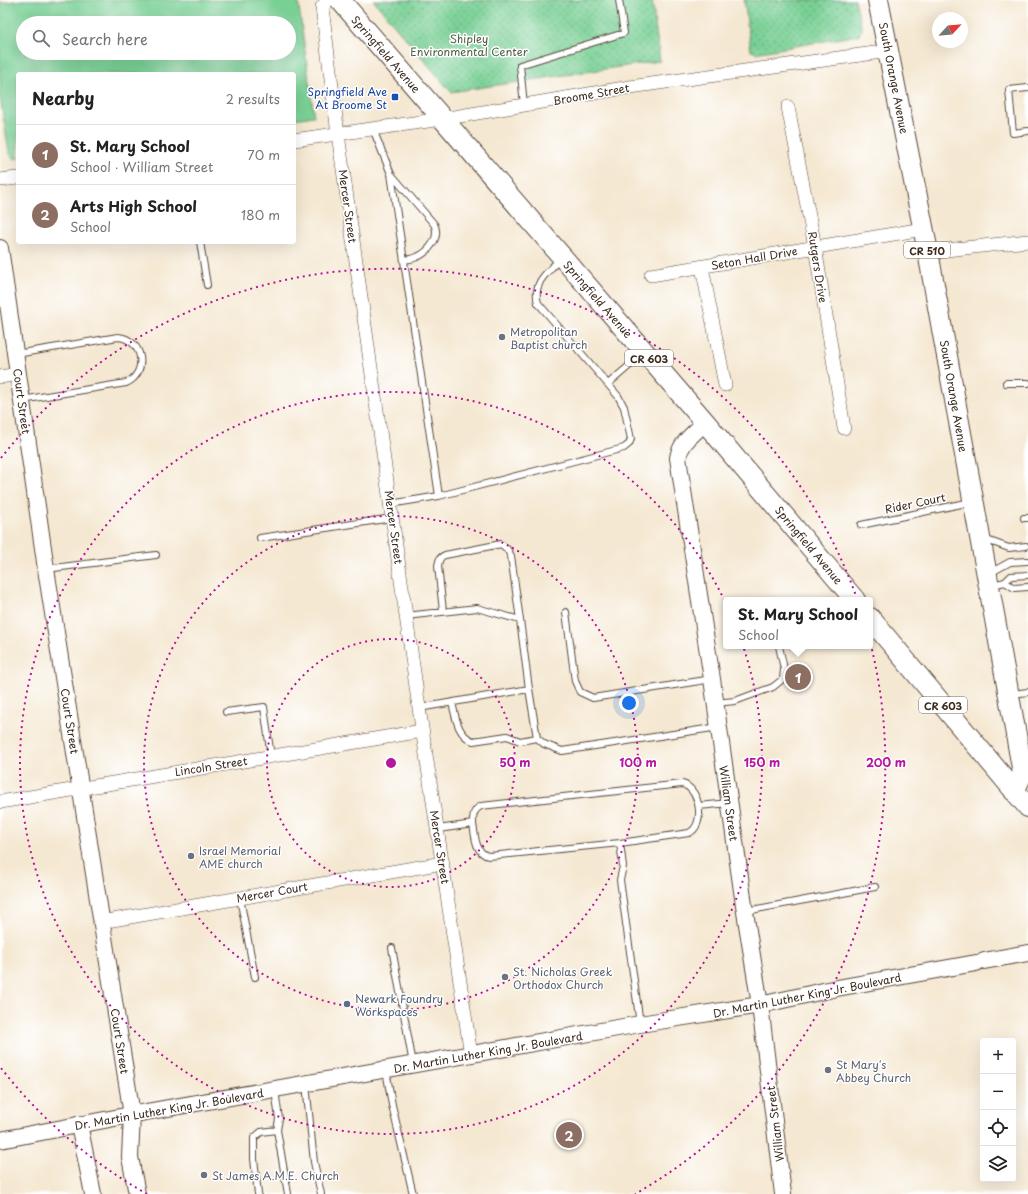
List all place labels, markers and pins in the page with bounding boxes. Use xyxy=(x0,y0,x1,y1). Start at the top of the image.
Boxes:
place label: Springfield Ave At Broome St xyxy=(307,83,388,113)
marker: Springfield Ave At Broome St xyxy=(390,92,400,102)
place label: Metropolitan Baptist church xyxy=(510,323,587,353)
marker: Metropolitan Baptist church xyxy=(497,332,507,342)
pin: 1 xyxy=(785,662,811,692)
centre of rings xyxy=(384,756,398,770)
place label: Israel Memorial AME church xyxy=(199,842,281,872)
marker: Israel Memorial AME church xyxy=(186,851,196,861)
place label: St. Nicholas Greek Orthodox Church xyxy=(513,963,613,993)
marker: St. Nicholas Greek Orthodox Church xyxy=(500,972,510,982)
place label: Newark Foundry Workspaces xyxy=(355,990,443,1020)
marker: Newark Foundry Workspaces xyxy=(342,999,352,1009)
place label: St Mary's Abbey Church xyxy=(836,1056,911,1086)
marker: St Mary's Abbey Church xyxy=(823,1065,833,1075)
pin: 2 xyxy=(556,1120,582,1150)
place label: St James A.M.E. Church xyxy=(212,1167,339,1184)
marker: St James A.M.E. Church xyxy=(199,1170,209,1180)

